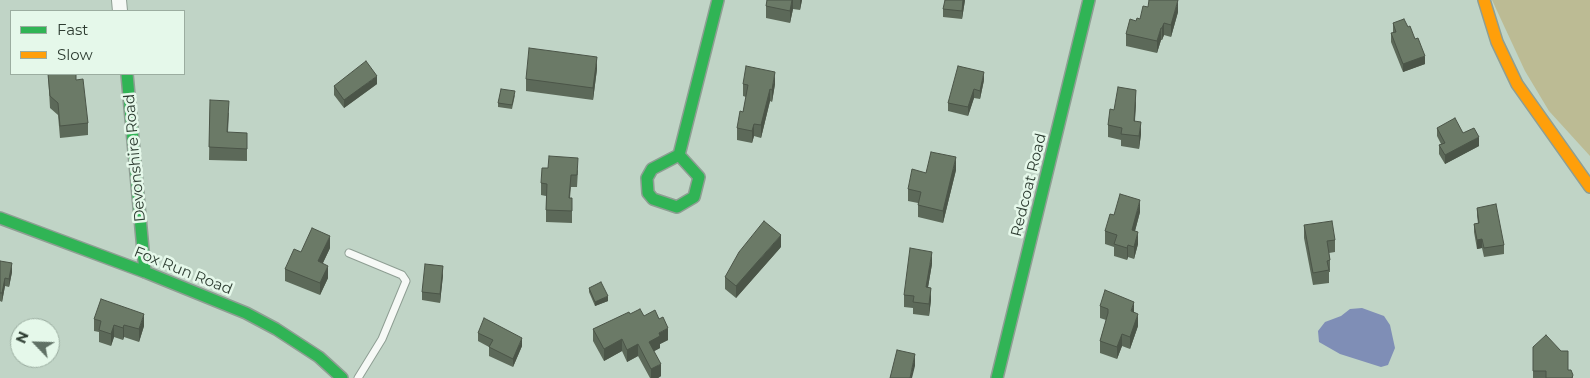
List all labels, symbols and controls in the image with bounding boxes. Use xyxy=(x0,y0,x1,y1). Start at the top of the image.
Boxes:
legend xyxy=(10,10,185,75)
text: Fast xyxy=(57,20,88,39)
text: Slow xyxy=(57,45,93,64)
street label: Devonshire Road xyxy=(120,93,150,223)
street label: Redcoat Road xyxy=(1007,131,1051,239)
street label: Fox Run Road xyxy=(131,243,235,299)
north arrow xyxy=(10,318,60,368)
text: N xyxy=(12,328,33,346)

